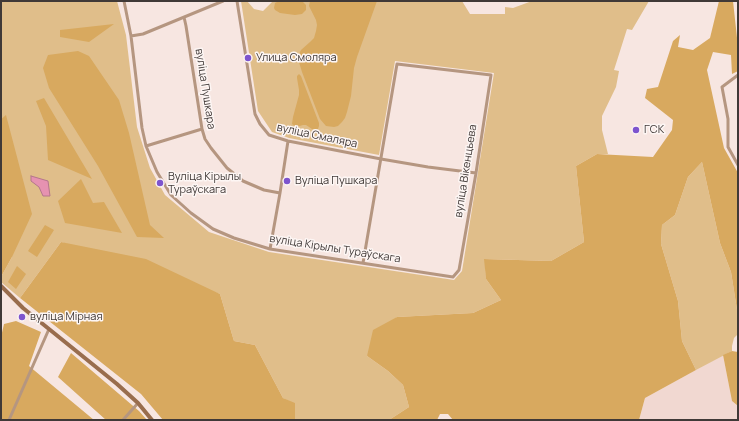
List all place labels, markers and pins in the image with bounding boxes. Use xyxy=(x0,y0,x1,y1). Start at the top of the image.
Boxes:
place label: Улица Смоляра xyxy=(256,51,337,65)
marker: Улица Смоляра xyxy=(243,53,253,63)
place label: ГСК xyxy=(644,123,664,137)
marker: ГСК xyxy=(631,125,641,135)
place label: Вуліца Кірылы Тураўскага xyxy=(168,170,241,196)
place label: Вуліца Пушкара xyxy=(295,174,377,188)
marker: Вуліца Пушкара xyxy=(282,176,292,186)
marker: Вуліца Кірылы Тураўскага xyxy=(155,178,165,188)
place label: вуліца Мірная xyxy=(30,310,102,324)
marker: вуліца Мірная xyxy=(17,312,27,322)

